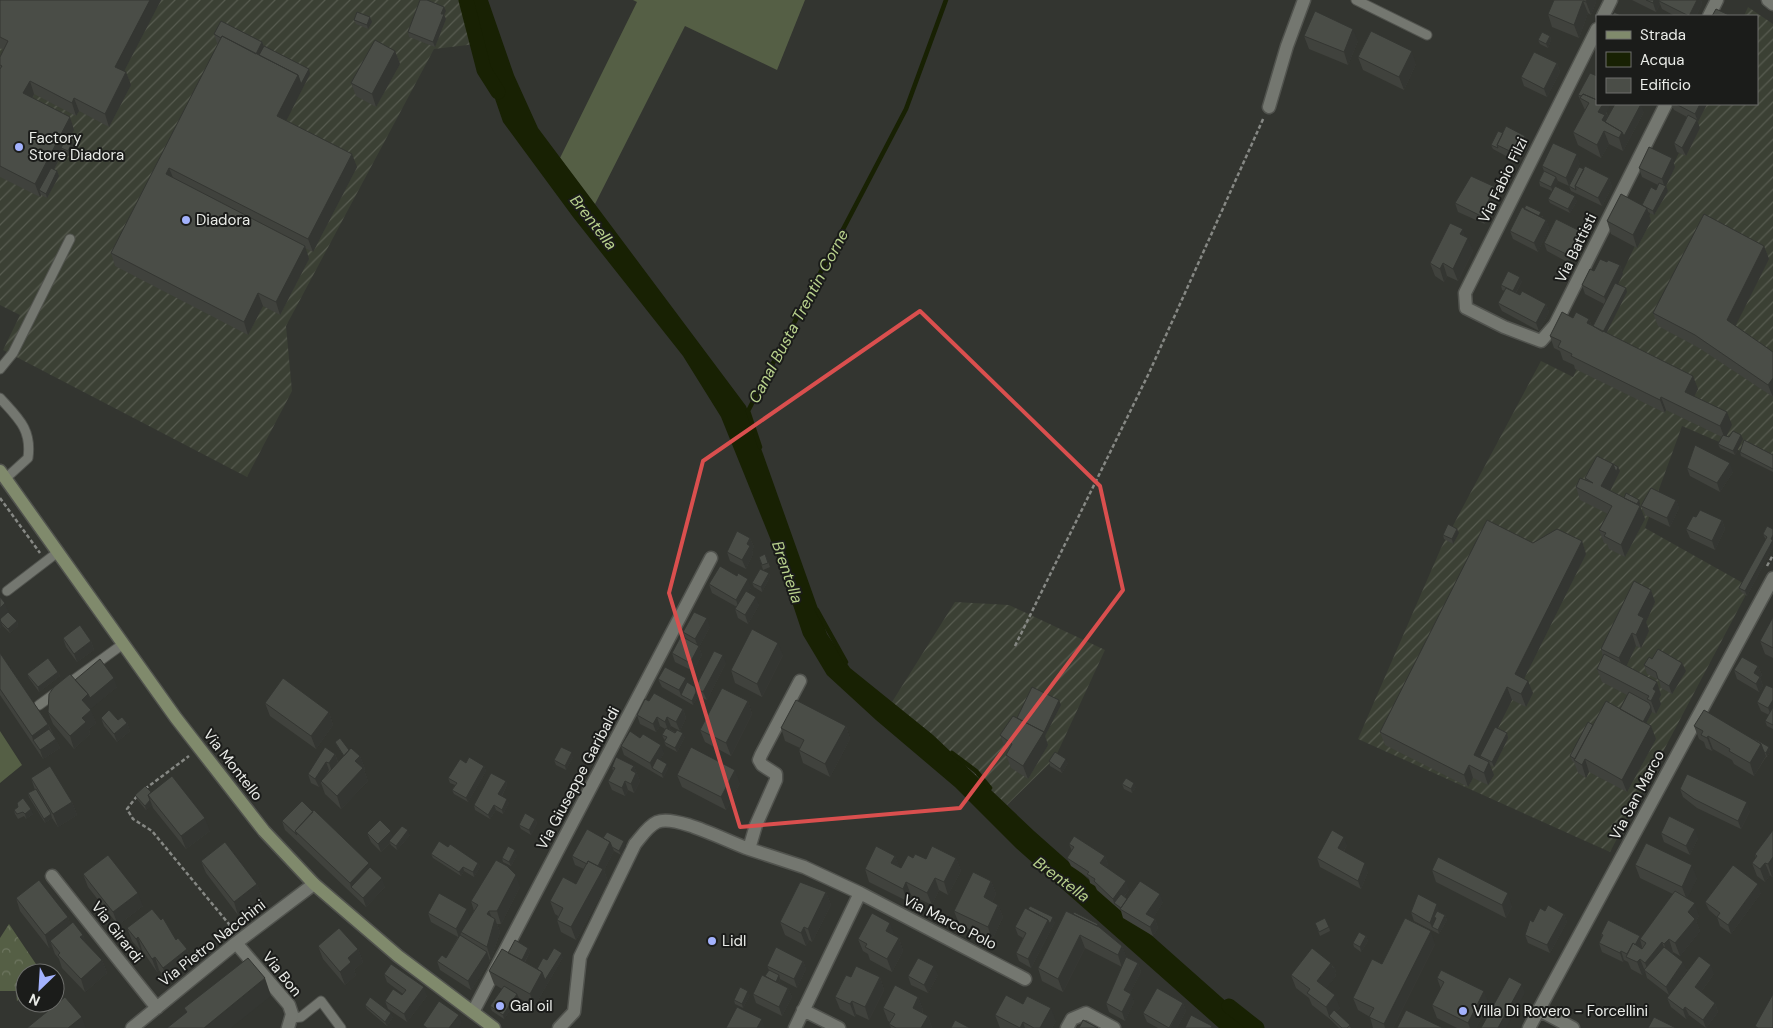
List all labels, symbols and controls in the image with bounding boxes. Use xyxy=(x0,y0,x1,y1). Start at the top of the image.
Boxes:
legend xyxy=(1596,15,1758,105)
text: Strada xyxy=(1640,25,1686,45)
text: Acqua xyxy=(1640,50,1684,70)
text: Edificio xyxy=(1640,75,1691,95)
place label: Factory Store Diadora xyxy=(29,128,124,165)
street label: Via Fabio Filzi xyxy=(1474,134,1532,226)
marker: Factory Store Diadora xyxy=(13,141,25,153)
water label: Brentella xyxy=(565,190,622,254)
place label: Diadora xyxy=(196,210,250,230)
street label: Via Battisti xyxy=(1551,210,1601,286)
marker: Diadora xyxy=(180,214,192,226)
water label: Canal Busta Trentin Corne xyxy=(744,226,853,407)
water label: Brentella xyxy=(767,538,808,606)
street label: Via Giuseppe Garibaldi xyxy=(532,703,624,853)
street label: Via Montello xyxy=(199,725,267,805)
street label: Via San Marco xyxy=(1605,747,1669,843)
water label: Brentella xyxy=(1029,852,1094,907)
street label: Via Marco Polo xyxy=(900,890,1000,954)
street label: Via Pietro Nacchini xyxy=(154,895,270,991)
street label: Via Girardi xyxy=(87,897,147,967)
place label: Lidl xyxy=(722,931,746,951)
marker: Lidl xyxy=(706,935,718,947)
street label: Via Bon xyxy=(258,947,306,1001)
north arrow xyxy=(15,963,65,1013)
text: N xyxy=(26,989,43,1010)
place label: Gal oil xyxy=(510,996,553,1016)
marker: Gal oil xyxy=(494,1000,506,1012)
place label: Villa Di Rovero - Forcellini xyxy=(1473,1001,1648,1021)
marker: Villa Di Rovero - Forcellini xyxy=(1457,1005,1469,1017)

